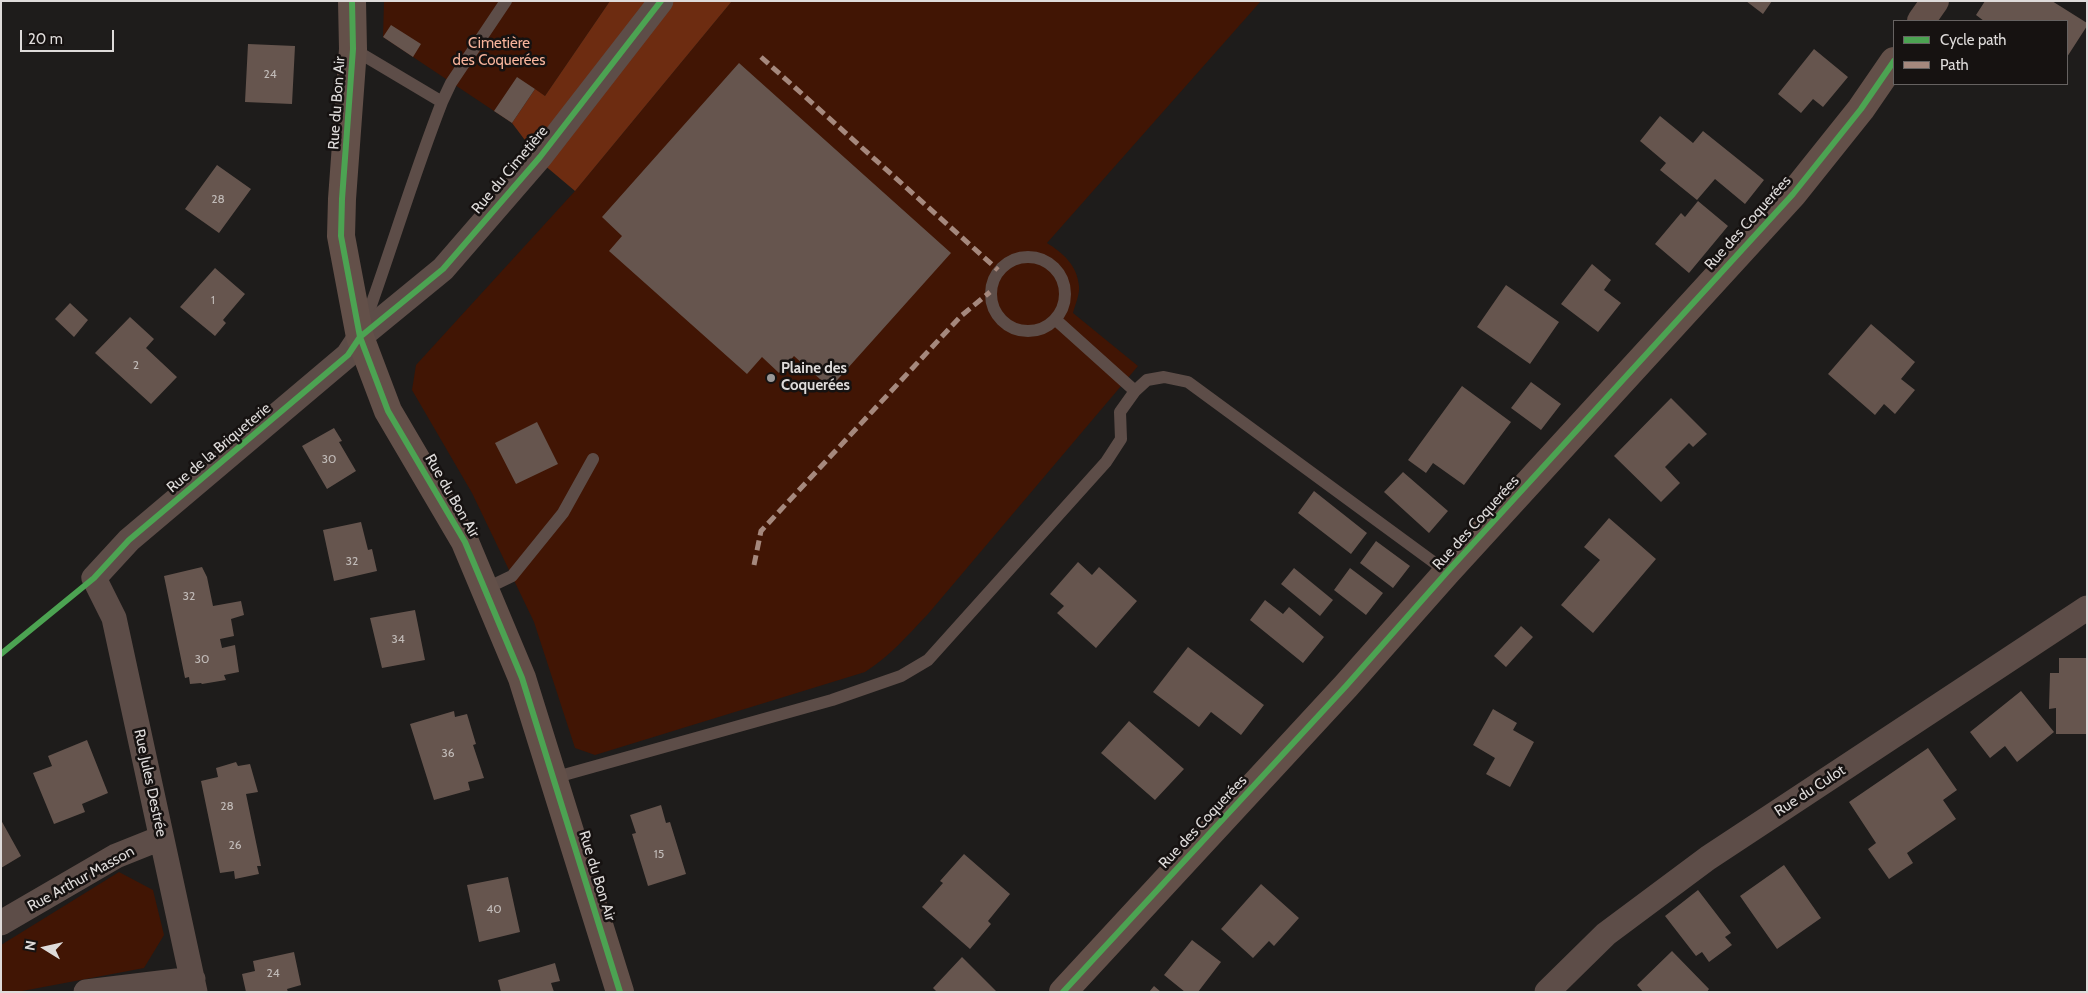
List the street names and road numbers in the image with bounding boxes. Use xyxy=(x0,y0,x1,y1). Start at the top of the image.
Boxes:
street label: Rue du Bon Air xyxy=(325,56,349,150)
street label: Rue du Cimetière xyxy=(468,122,552,218)
street label: Rue des Coquerées xyxy=(1701,172,1795,274)
street label: Rue de la Briqueterie xyxy=(163,399,275,497)
street label: Rue du Bon Air xyxy=(421,451,483,541)
street label: Rue des Coquerées xyxy=(1429,472,1523,574)
street label: Rue Jules Destrée xyxy=(130,727,170,839)
street label: Rue du Culot xyxy=(1771,761,1849,821)
street label: Rue des Coquerées xyxy=(1155,772,1251,872)
street label: Rue du Bon Air xyxy=(575,829,619,923)
street label: Rue Arthur Masson xyxy=(24,842,138,916)

